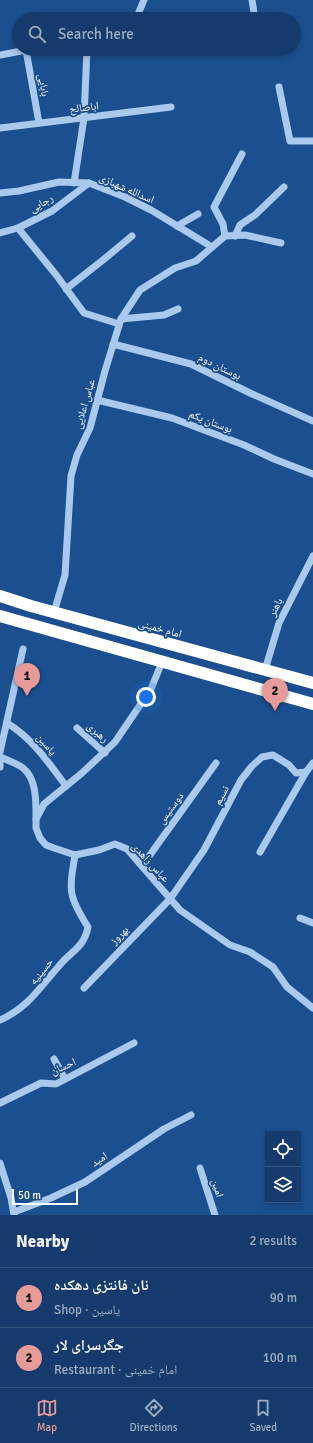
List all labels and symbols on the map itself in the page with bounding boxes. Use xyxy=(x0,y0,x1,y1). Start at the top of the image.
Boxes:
street label: بابایی xyxy=(35,73,52,98)
street label: اباصالح xyxy=(69,99,100,116)
street label: اسدالله شهبازی xyxy=(97,171,156,206)
street label: رجایی xyxy=(27,191,55,215)
street label: بوستان دوم xyxy=(196,351,243,382)
street label: عباس اعلایی xyxy=(71,377,98,431)
street label: بوستان یکم xyxy=(187,407,234,437)
street label: باهنر xyxy=(265,596,285,620)
street label: امام خمینی xyxy=(137,616,183,641)
pin: 1 xyxy=(14,663,40,696)
pin: 2 xyxy=(262,678,288,711)
your location xyxy=(136,687,156,707)
street label: رهبری xyxy=(84,719,111,745)
street label: یاسین xyxy=(34,731,60,758)
street label: نسیم xyxy=(211,783,233,808)
street label: دوستیس xyxy=(155,790,187,827)
street label: عباس زاهدی xyxy=(129,840,173,885)
street label: بهروز xyxy=(107,923,131,948)
street label: حسینیه xyxy=(27,955,56,987)
street label: احسان xyxy=(49,1055,78,1078)
street label: امید xyxy=(89,1149,110,1169)
street label: امین xyxy=(209,1178,226,1199)
scale bar xyxy=(12,1187,78,1206)

